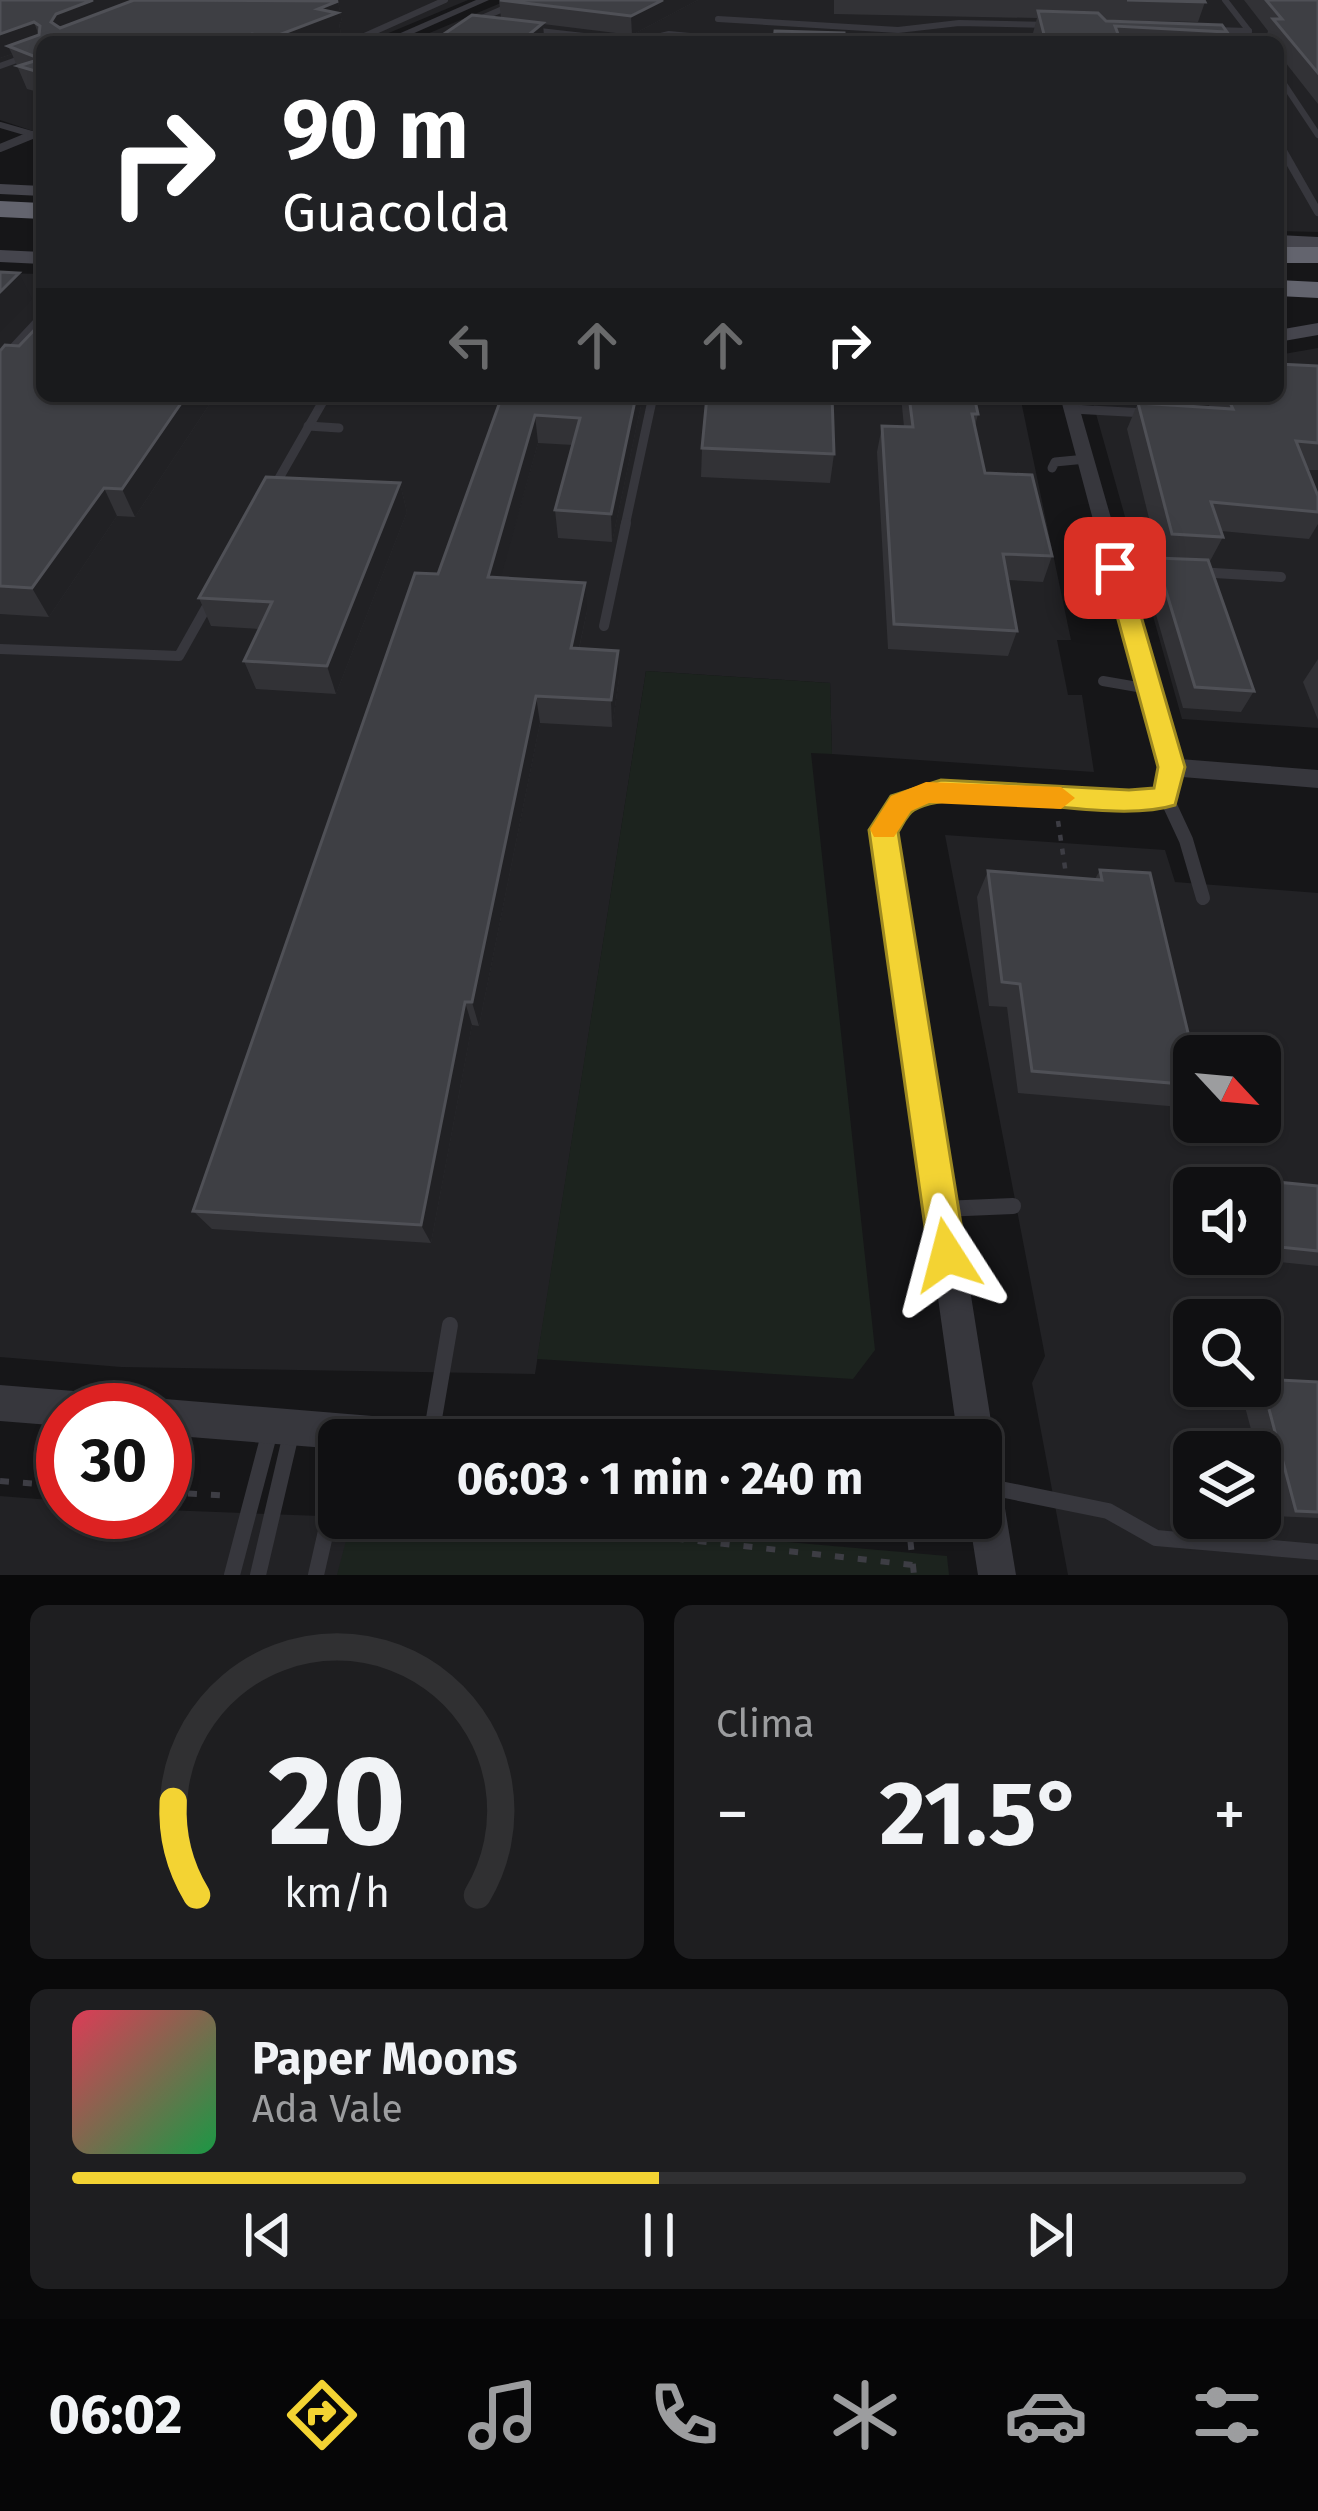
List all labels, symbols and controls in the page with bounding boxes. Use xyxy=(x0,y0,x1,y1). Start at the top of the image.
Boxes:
text: 90 m xyxy=(282,79,469,180)
icon: right xyxy=(84,84,240,240)
text: Guacolda xyxy=(282,181,510,245)
icon: left xyxy=(438,312,504,378)
icon: ahead xyxy=(564,312,630,378)
icon: ahead xyxy=(690,312,756,378)
icon: right xyxy=(816,312,882,378)
pin xyxy=(1064,517,1166,619)
icon: arrive xyxy=(1082,535,1148,601)
north arrow xyxy=(1173,1035,1281,1143)
map controls xyxy=(1173,1035,1281,1539)
button: sound xyxy=(1173,1167,1281,1275)
position arrow xyxy=(884,1192,1010,1318)
button: search xyxy=(1173,1299,1281,1407)
speed limit sign: 30 xyxy=(36,1383,192,1539)
button: layers xyxy=(1173,1431,1281,1539)
text: 06:03 · 1 min · 240 m xyxy=(457,1452,863,1506)
text: Clima xyxy=(716,1701,815,1747)
text: 20 xyxy=(268,1727,406,1877)
text: 21.5° xyxy=(880,1760,1083,1868)
text: − xyxy=(716,1775,749,1854)
text: + xyxy=(1213,1775,1246,1854)
text: km/h xyxy=(284,1867,390,1918)
text: Paper Moons xyxy=(252,2032,517,2086)
text: Ada Vale xyxy=(252,2086,403,2132)
icon: previous xyxy=(235,2202,301,2268)
icon: pause xyxy=(626,2202,692,2268)
icon: next xyxy=(1017,2202,1083,2268)
icon: directions xyxy=(280,2373,364,2457)
icon: music xyxy=(461,2373,545,2457)
icon: phone xyxy=(642,2373,726,2457)
icon: climate xyxy=(823,2373,907,2457)
icon: car xyxy=(1004,2373,1088,2457)
icon: filters xyxy=(1185,2373,1269,2457)
text: 06:02 xyxy=(49,2383,182,2447)

